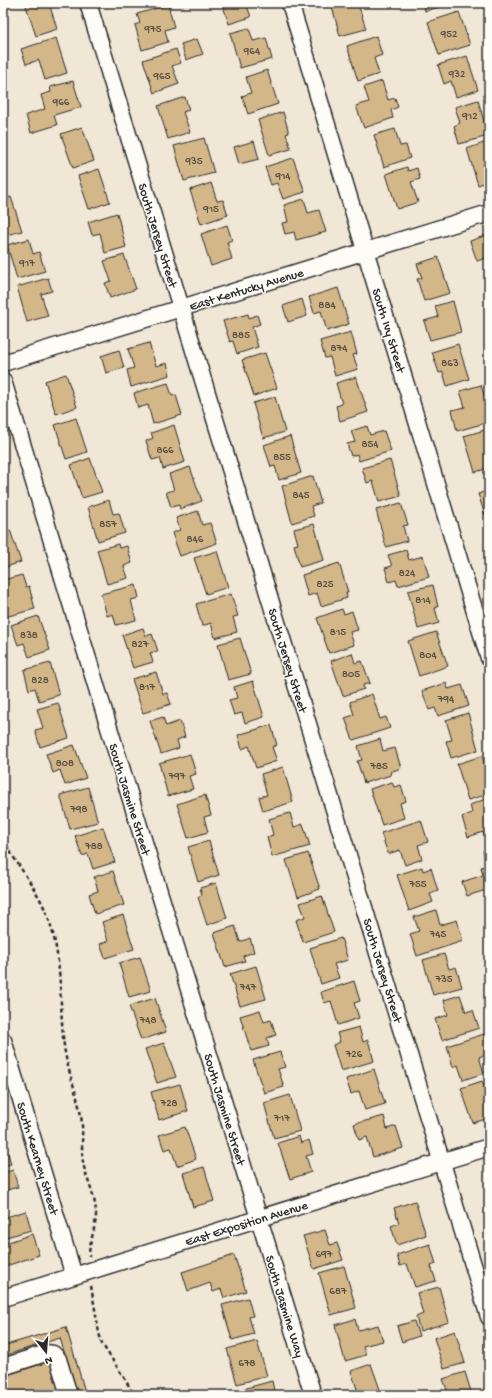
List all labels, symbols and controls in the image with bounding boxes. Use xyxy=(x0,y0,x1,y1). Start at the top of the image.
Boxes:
house number: 975 xyxy=(143,24,162,36)
house number: 952 xyxy=(440,29,458,41)
house number: 964 xyxy=(243,46,261,58)
house number: 932 xyxy=(448,69,466,81)
house number: 965 xyxy=(153,71,171,83)
house number: 966 xyxy=(52,97,70,109)
house number: 912 xyxy=(461,111,478,123)
house number: 935 xyxy=(184,156,203,168)
house number: 914 xyxy=(274,171,291,183)
street label: South Jersey Street xyxy=(134,182,180,291)
house number: 915 xyxy=(202,204,219,216)
house number: 917 xyxy=(18,258,35,270)
street label: East Kentucky Avenue xyxy=(188,266,306,315)
street label: South Ivy Street xyxy=(368,287,408,376)
house number: 884 xyxy=(318,300,336,312)
house number: 885 xyxy=(232,330,250,342)
house number: 874 xyxy=(331,343,348,355)
house number: 863 xyxy=(441,358,459,370)
house number: 854 xyxy=(361,439,379,451)
house number: 866 xyxy=(156,445,174,457)
house number: 855 xyxy=(273,452,291,464)
house number: 845 xyxy=(292,490,310,502)
house number: 857 xyxy=(99,519,117,531)
house number: 846 xyxy=(187,534,204,546)
house number: 824 xyxy=(399,568,416,580)
house number: 825 xyxy=(316,579,334,591)
house number: 814 xyxy=(415,595,432,607)
street label: South Jersey Street xyxy=(264,607,310,716)
house number: 815 xyxy=(330,627,346,639)
house number: 838 xyxy=(20,630,38,642)
house number: 827 xyxy=(131,639,149,651)
house number: 804 xyxy=(419,650,438,662)
house number: 805 xyxy=(342,669,360,681)
house number: 828 xyxy=(31,675,49,687)
house number: 817 xyxy=(139,682,155,694)
house number: 794 xyxy=(437,694,455,706)
street label: South Jasmine Street xyxy=(105,742,153,859)
house number: 808 xyxy=(56,758,74,770)
house number: 785 xyxy=(369,761,388,773)
house number: 797 xyxy=(168,771,186,783)
house number: 798 xyxy=(69,804,88,816)
house number: 788 xyxy=(84,841,103,853)
house number: 755 xyxy=(408,879,427,891)
street label: South Jersey Street xyxy=(359,917,405,1026)
house number: 745 xyxy=(429,929,447,941)
house number: 735 xyxy=(434,974,453,986)
house number: 747 xyxy=(239,982,257,994)
house number: 748 xyxy=(139,1015,156,1027)
house number: 726 xyxy=(345,1049,363,1061)
street label: South Jasmine Street xyxy=(200,1052,248,1169)
house number: 728 xyxy=(159,1098,178,1110)
street label: South Kearney Street xyxy=(12,1101,61,1218)
house number: 717 xyxy=(273,1113,290,1125)
street label: East Exposition Avenue xyxy=(184,1199,310,1250)
house number: 697 xyxy=(316,1249,333,1261)
street label: South Jasmine Way xyxy=(261,1254,306,1360)
house number: 687 xyxy=(329,1286,347,1298)
north arrow xyxy=(26,1332,66,1372)
text: N xyxy=(43,1353,54,1366)
house number: 678 xyxy=(238,1358,256,1370)

